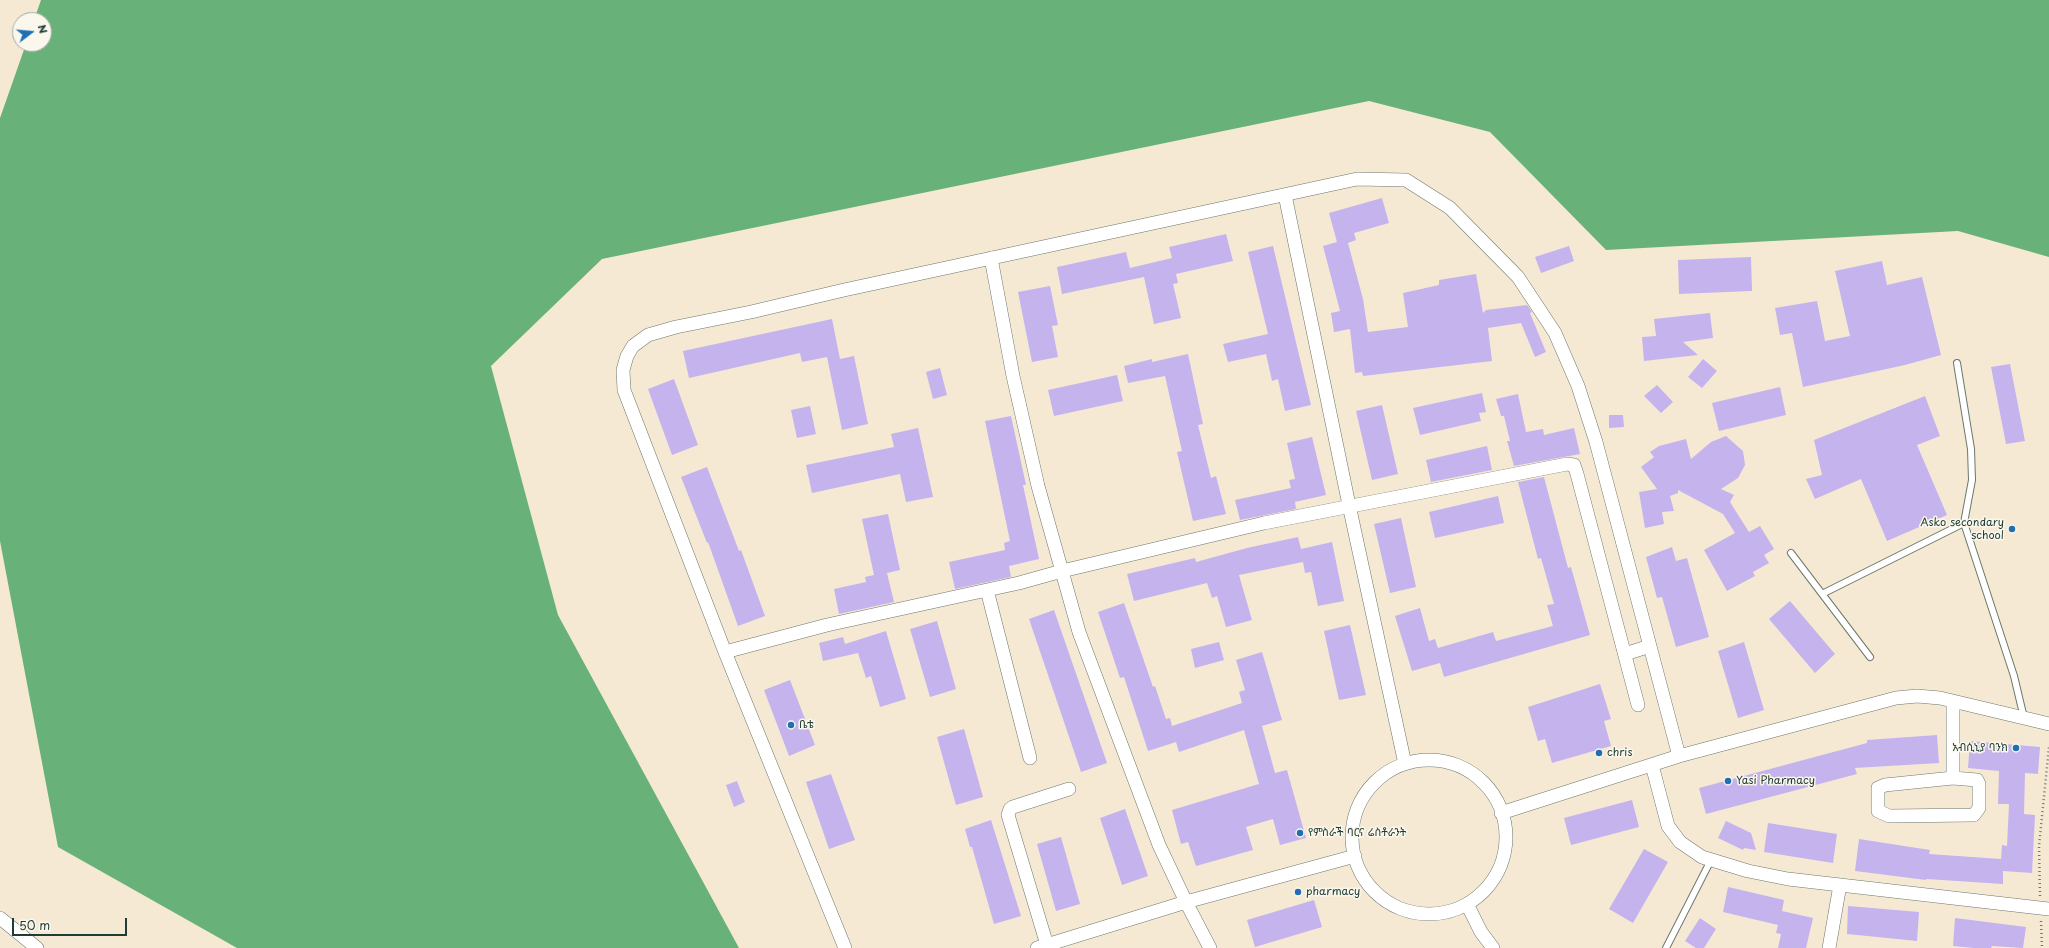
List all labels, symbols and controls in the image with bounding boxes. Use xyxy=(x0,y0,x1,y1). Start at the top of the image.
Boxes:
north arrow xyxy=(12,12,52,52)
text: N xyxy=(34,22,52,35)
place label: Asko secondary school xyxy=(1920,516,2004,542)
marker: Asko secondary school xyxy=(2007,524,2017,534)
place label: ቤቴ xyxy=(799,718,814,732)
marker: ቤቴ xyxy=(786,720,796,730)
place label: አብሲኒያ ባንክ xyxy=(1952,741,2008,755)
marker: አብሲኒያ ባንክ xyxy=(2011,743,2021,753)
place label: chris xyxy=(1607,746,1632,760)
marker: chris xyxy=(1594,748,1604,758)
place label: Yasi Pharmacy xyxy=(1736,774,1815,788)
marker: Yasi Pharmacy xyxy=(1723,776,1733,786)
place label: የምስራች ባርና ሬስቶራንት xyxy=(1308,826,1406,840)
marker: የምስራች ባርና ሬስቶራንት xyxy=(1295,828,1305,838)
place label: pharmacy xyxy=(1306,885,1360,899)
marker: pharmacy xyxy=(1293,887,1303,897)
scale bar xyxy=(14,910,129,936)
text: 50 m xyxy=(19,916,50,934)

